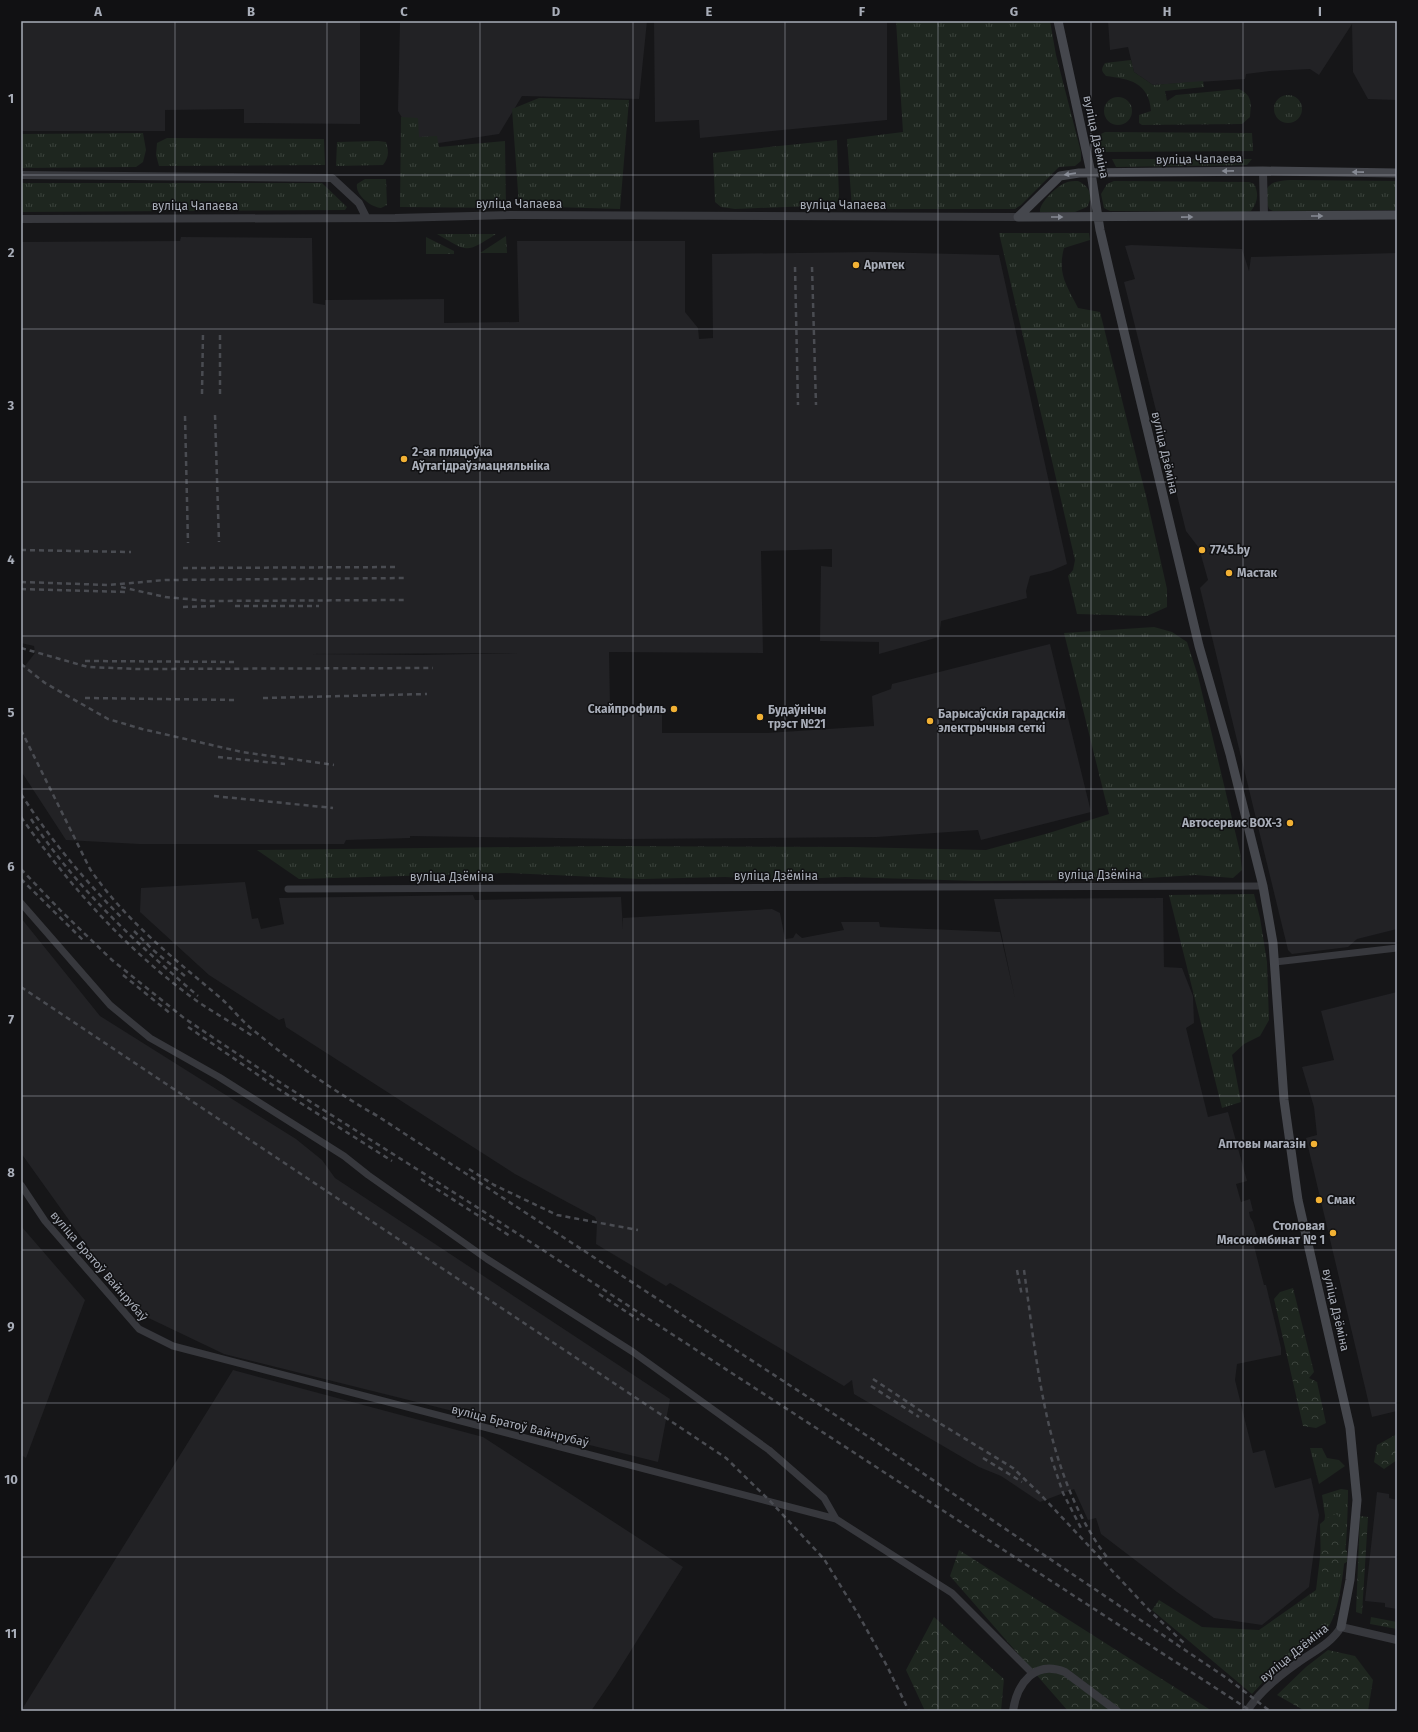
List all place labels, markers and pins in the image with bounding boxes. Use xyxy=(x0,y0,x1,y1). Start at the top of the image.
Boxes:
place label: Армтек xyxy=(863,258,905,272)
marker: Армтек xyxy=(851,260,861,270)
place label: 2-ая пляцоўка Аўтагідраўзмацняльніка xyxy=(411,445,550,473)
marker: 2-ая пляцоўка Аўтагідраўзмацняльніка xyxy=(399,454,409,464)
place label: 7745.by xyxy=(1210,543,1251,557)
marker: 7745.by xyxy=(1197,545,1207,555)
place label: Мастак xyxy=(1237,566,1278,580)
marker: Мастак xyxy=(1224,568,1234,578)
place label: Скайпрофиль xyxy=(588,702,667,716)
place label: Будаўнічы трэст №21 xyxy=(768,703,827,731)
marker: Скайпрофиль xyxy=(669,704,679,714)
place label: Барысаўскія гарадскія электрычныя сеткі xyxy=(938,707,1065,735)
marker: Будаўнічы трэст №21 xyxy=(755,712,765,722)
marker: Барысаўскія гарадскія электрычныя сеткі xyxy=(925,716,935,726)
place label: Автосервис BOX-3 xyxy=(1181,816,1282,830)
marker: Автосервис BOX-3 xyxy=(1285,818,1295,828)
place label: Аптовы магазін xyxy=(1218,1137,1306,1151)
marker: Аптовы магазін xyxy=(1309,1139,1319,1149)
place label: Смак xyxy=(1327,1193,1356,1207)
marker: Смак xyxy=(1314,1195,1324,1205)
place label: Столовая Мясокомбинат № 1 xyxy=(1217,1219,1325,1247)
marker: Столовая Мясокомбинат № 1 xyxy=(1328,1228,1338,1238)

